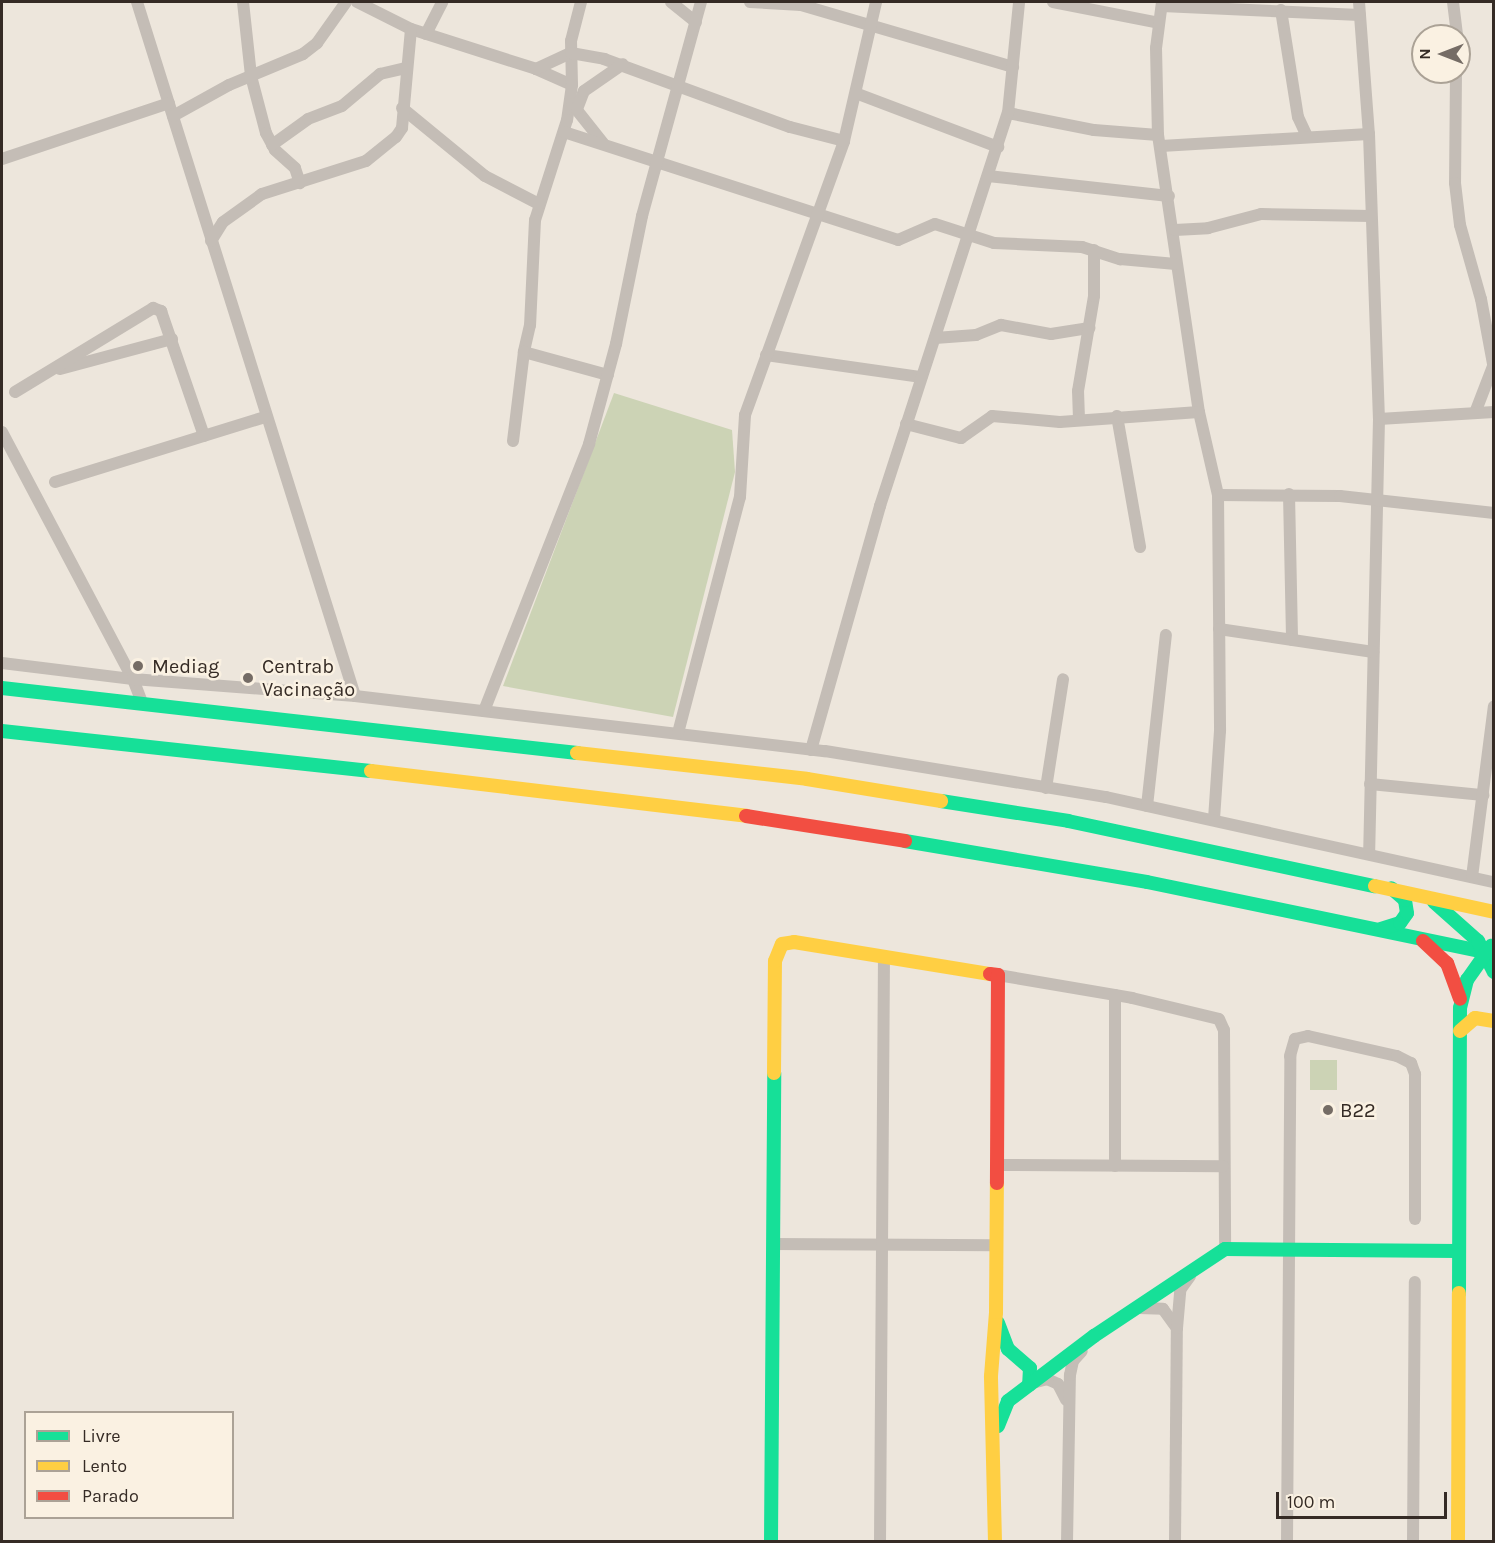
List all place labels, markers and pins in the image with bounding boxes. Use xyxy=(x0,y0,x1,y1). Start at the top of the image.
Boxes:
place label: Mediag xyxy=(152,654,219,678)
place label: Centrab Vacinação xyxy=(262,654,355,701)
marker: Mediag xyxy=(129,657,147,675)
marker: Centrab Vacinação xyxy=(239,669,257,687)
place label: B22 xyxy=(1340,1098,1376,1122)
marker: B22 xyxy=(1321,1103,1335,1117)

